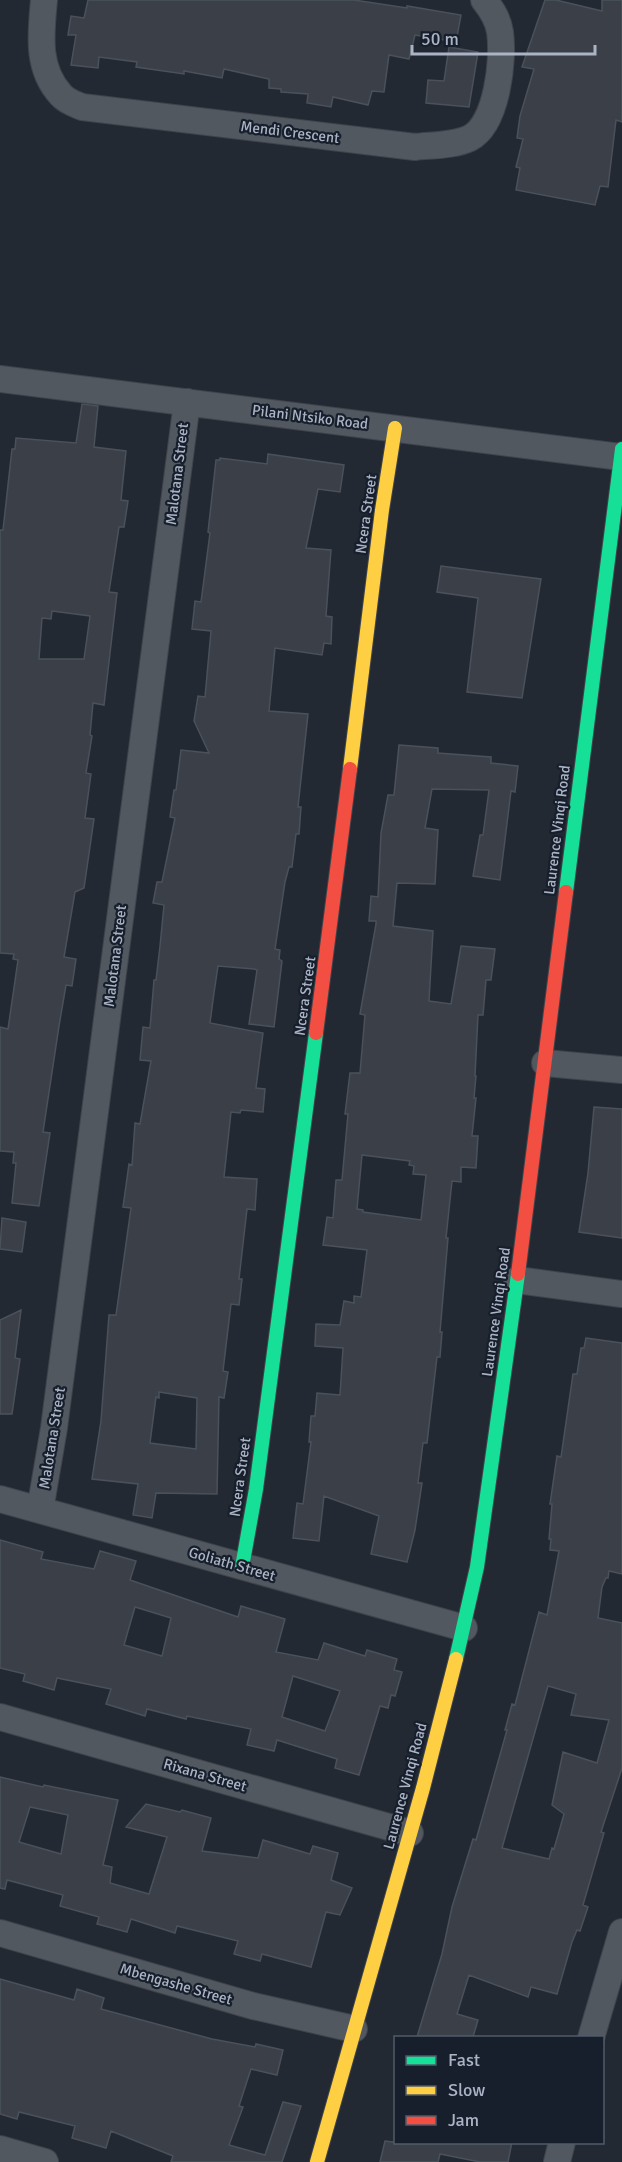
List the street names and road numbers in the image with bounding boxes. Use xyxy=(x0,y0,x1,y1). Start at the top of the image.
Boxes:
street label: Mendi Crescent xyxy=(240,117,340,147)
street label: Pilani Ntsiko Road xyxy=(251,401,369,433)
street label: Malotana Street xyxy=(162,422,192,526)
street label: Ncera Street xyxy=(352,473,380,555)
street label: Laurence Vinqi Road xyxy=(540,764,574,896)
street label: Malotana Street xyxy=(100,904,130,1008)
street label: Ncera Street xyxy=(291,955,319,1037)
street label: Laurence Vinqi Road xyxy=(478,1246,514,1378)
street label: Malotana Street xyxy=(35,1386,69,1490)
street label: Ncera Street xyxy=(226,1436,254,1518)
street label: Goliath Street xyxy=(187,1543,277,1585)
street label: Laurence Vinqi Road xyxy=(379,1721,431,1851)
street label: Rixana Street xyxy=(161,1755,249,1795)
street label: Mbengashe Street xyxy=(118,1959,234,2009)

